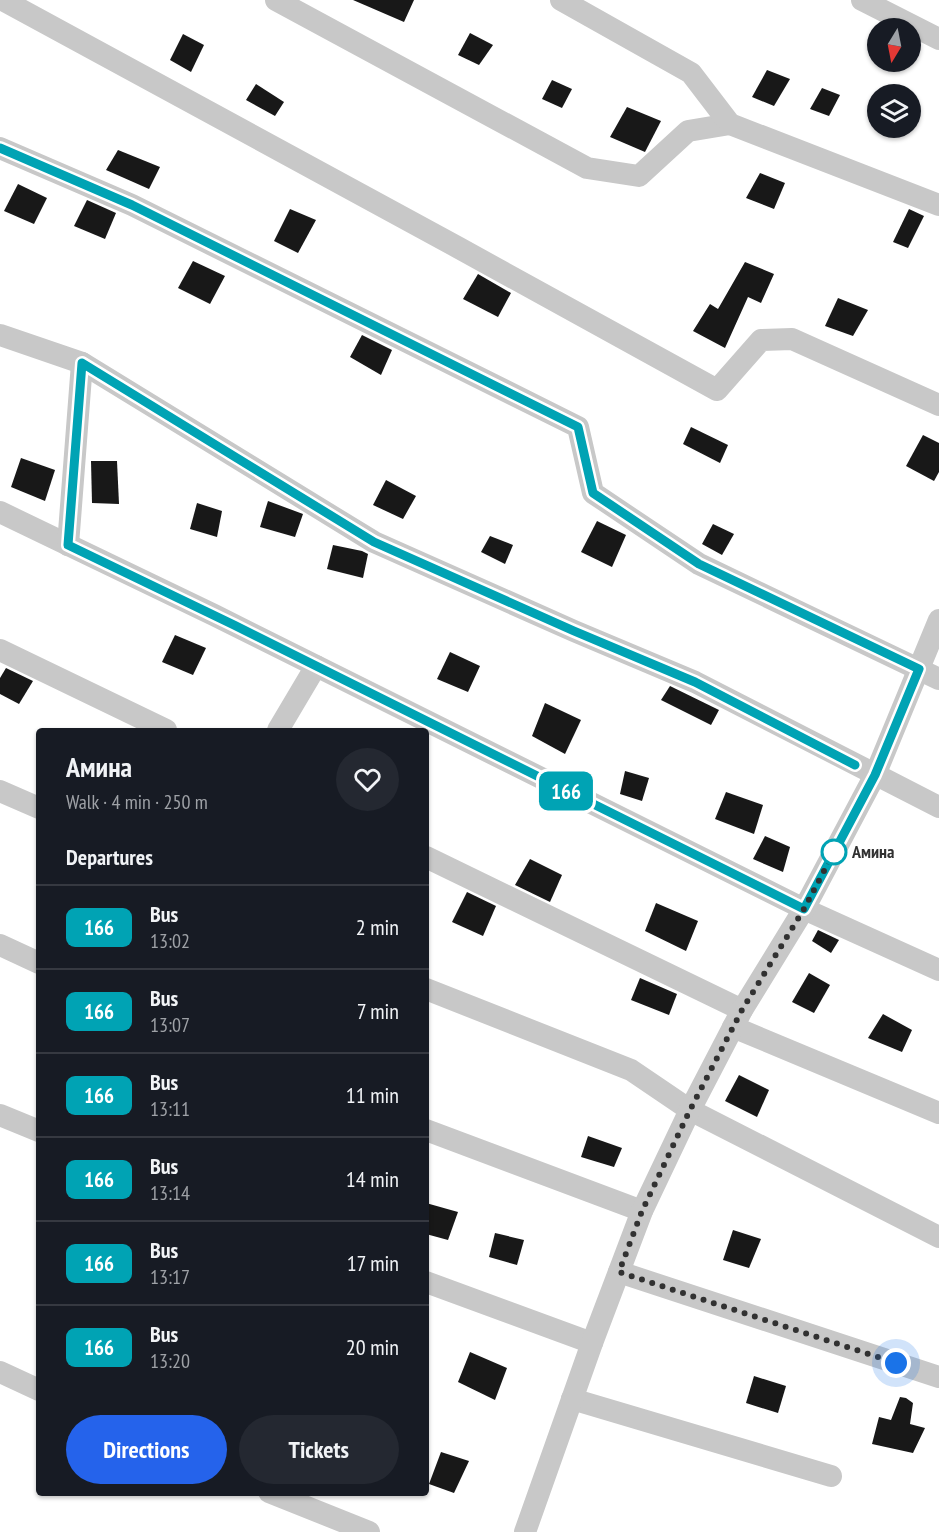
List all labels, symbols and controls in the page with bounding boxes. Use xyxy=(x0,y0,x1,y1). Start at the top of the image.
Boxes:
north arrow xyxy=(867,18,921,72)
map controls xyxy=(867,18,921,138)
button: layers xyxy=(867,84,921,138)
text: Амина xyxy=(66,748,132,785)
button: heart xyxy=(336,748,399,811)
line badge: 166 xyxy=(532,772,600,810)
text: 166 xyxy=(551,778,581,805)
text: Walk · 4 min · 250 m xyxy=(66,789,208,815)
marker: Амина xyxy=(821,839,847,865)
place label: Амина xyxy=(851,840,895,863)
text: Departures xyxy=(66,843,153,871)
text: Bus xyxy=(150,900,178,928)
text: 2 min xyxy=(356,913,399,941)
text: 166 xyxy=(84,914,114,941)
text: 13:02 xyxy=(150,928,190,954)
text: Bus xyxy=(150,984,178,1012)
text: 7 min xyxy=(357,997,399,1025)
text: 166 xyxy=(84,998,114,1025)
text: 13:07 xyxy=(150,1012,190,1038)
text: Bus xyxy=(150,1068,178,1096)
text: 11 min xyxy=(346,1081,399,1109)
text: 166 xyxy=(84,1082,114,1109)
text: 13:11 xyxy=(150,1096,190,1122)
text: Bus xyxy=(150,1152,178,1180)
text: 14 min xyxy=(346,1165,399,1193)
text: 166 xyxy=(84,1166,114,1193)
text: 13:14 xyxy=(150,1180,190,1206)
text: Bus xyxy=(150,1236,178,1264)
text: 17 min xyxy=(347,1249,399,1277)
text: 166 xyxy=(84,1250,114,1277)
text: 13:17 xyxy=(150,1264,190,1290)
text: Bus xyxy=(150,1320,178,1348)
text: 20 min xyxy=(346,1333,399,1361)
text: 166 xyxy=(84,1334,114,1361)
text: 13:20 xyxy=(150,1348,190,1374)
your location xyxy=(881,1348,911,1378)
button: Directions xyxy=(66,1415,227,1484)
button: Tickets xyxy=(239,1415,399,1484)

